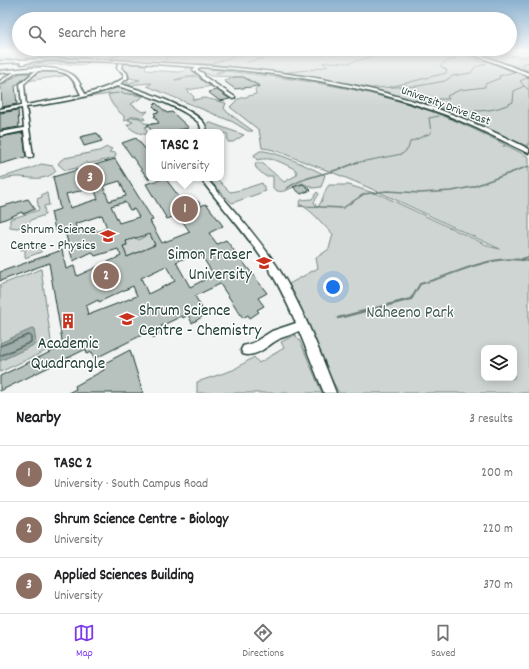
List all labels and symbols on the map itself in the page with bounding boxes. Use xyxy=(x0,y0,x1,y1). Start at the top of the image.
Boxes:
street label: University Drive East xyxy=(398,82,493,131)
pin: 3 xyxy=(77,163,103,193)
pin: 1 xyxy=(172,194,198,224)
place label: Shrum Science Centre - Physics xyxy=(10,220,96,256)
school or university icon: Shrum Science Centre - Physics xyxy=(99,227,117,245)
place label: Simon Fraser University xyxy=(168,244,253,288)
school or university icon: Simon Fraser University xyxy=(255,254,273,272)
pin: 2 xyxy=(93,261,119,291)
your location xyxy=(323,277,343,297)
place label: Shrum Science Centre - Chemistry xyxy=(139,300,263,344)
park label: Naheeno Park xyxy=(366,302,454,326)
school or university icon: Shrum Science Centre - Chemistry xyxy=(118,310,136,328)
building icon: Academic Quadrangle xyxy=(59,312,77,330)
place label: Academic Quadrangle xyxy=(31,333,105,377)

